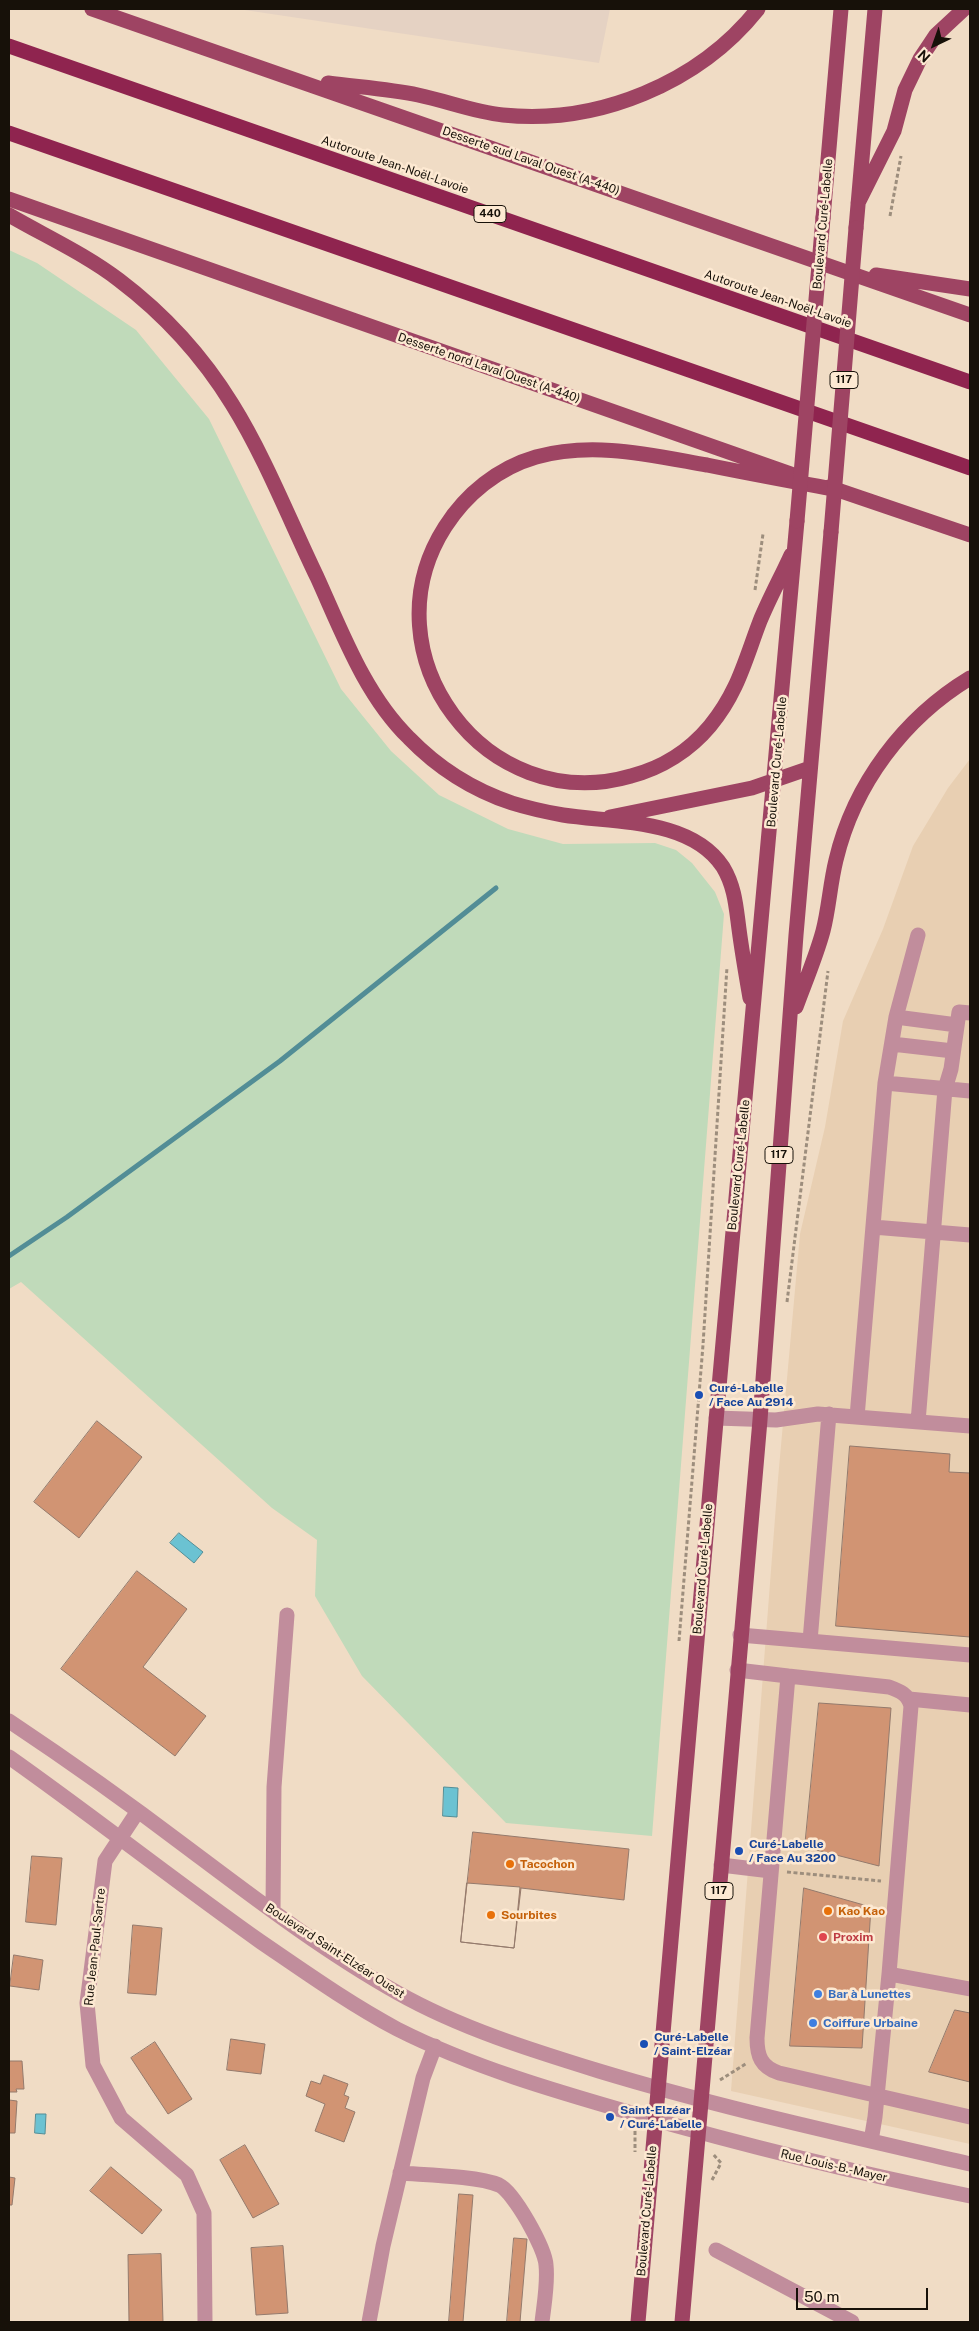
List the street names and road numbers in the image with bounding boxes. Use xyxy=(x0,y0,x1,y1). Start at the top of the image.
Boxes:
street label: Desserte sud Laval Ouest (A-440) xyxy=(440,124,622,198)
street label: Autoroute Jean-Noël-Lavoie xyxy=(319,133,471,197)
street label: Boulevard Curé-Labelle xyxy=(810,158,836,290)
road number: 440 xyxy=(474,205,506,222)
street label: Autoroute Jean-Noël-Lavoie xyxy=(702,267,854,331)
street label: Desserte nord Laval Ouest (A-440) xyxy=(396,330,582,406)
road number: 117 xyxy=(830,372,858,388)
street label: Boulevard Curé-Labelle xyxy=(764,696,790,828)
street label: Boulevard Curé-Labelle xyxy=(725,1099,753,1231)
road number: 117 xyxy=(765,1146,793,1164)
street label: Boulevard Curé-Labelle xyxy=(690,1503,716,1635)
road number: 117 xyxy=(705,1882,733,1900)
street label: Rue Jean-Paul-Sartre xyxy=(82,1887,108,2007)
street label: Boulevard Saint-Elzéar Ouest xyxy=(263,1901,407,2001)
street label: Boulevard Curé-Labelle xyxy=(634,2145,660,2277)
street label: Rue Louis-B.-Mayer xyxy=(779,2147,889,2185)

